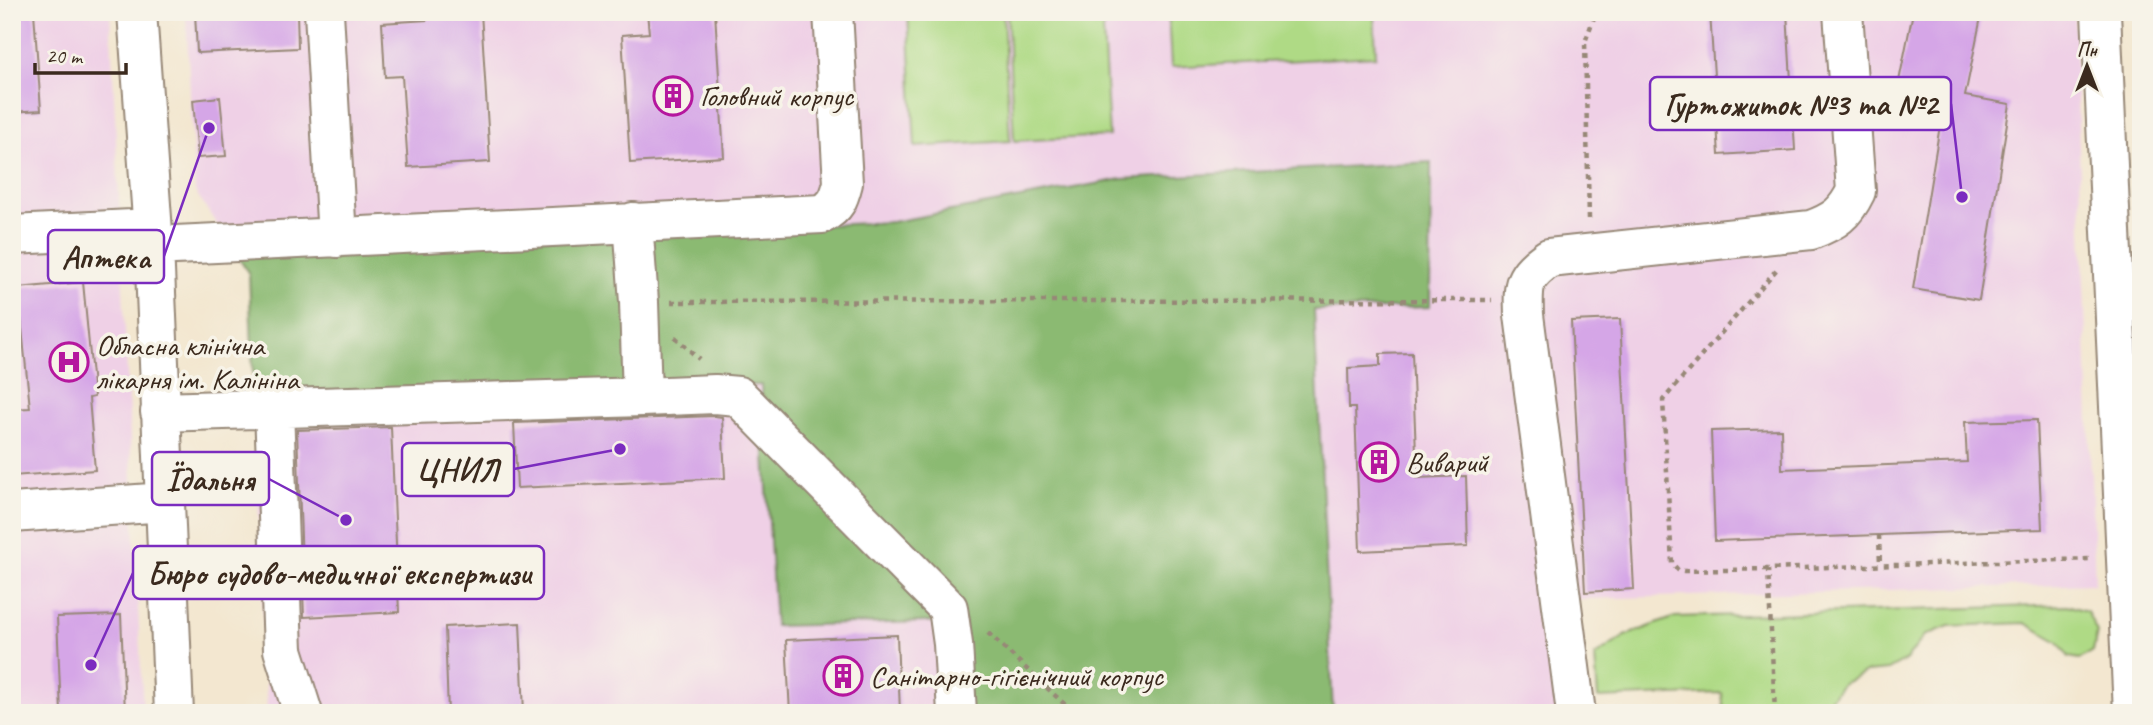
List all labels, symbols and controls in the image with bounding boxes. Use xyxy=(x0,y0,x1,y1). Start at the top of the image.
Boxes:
scale bar xyxy=(35,32,126,76)
north arrow xyxy=(2052,32,2122,102)
text: Пн xyxy=(2077,38,2099,62)
text: 20 m xyxy=(46,43,84,69)
building icon: Головний корпус xyxy=(652,75,694,117)
place label: Головний корпус xyxy=(700,77,854,115)
callout: Гуртожиток №3 та №2 xyxy=(1650,77,1951,130)
text: Гуртожиток №3 та №2 xyxy=(1664,84,1940,125)
callout: Аптека xyxy=(48,230,164,283)
text: Аптека xyxy=(62,237,152,278)
place label: Обласна клінічна лікарня ім. Калініна xyxy=(96,326,301,398)
hospital icon: Обласна клінічна лікарня ім. Калініна xyxy=(48,341,90,383)
building icon: Виварий xyxy=(1358,441,1400,483)
callout: ЦНИЛ xyxy=(402,443,514,496)
place label: Виварий xyxy=(1406,443,1490,481)
text: ЦНИЛ xyxy=(416,449,502,490)
callout: Їдальня xyxy=(152,452,269,505)
text: Їдальня xyxy=(166,459,257,500)
callout: Бюро судово-медичної експертизи xyxy=(133,546,544,599)
text: Бюро судово-медичної експертизи xyxy=(147,553,533,594)
building icon: Санітарно-гігієнічний корпус xyxy=(822,655,864,697)
place label: Санітарно-гігієнічний корпус xyxy=(870,657,1164,695)

